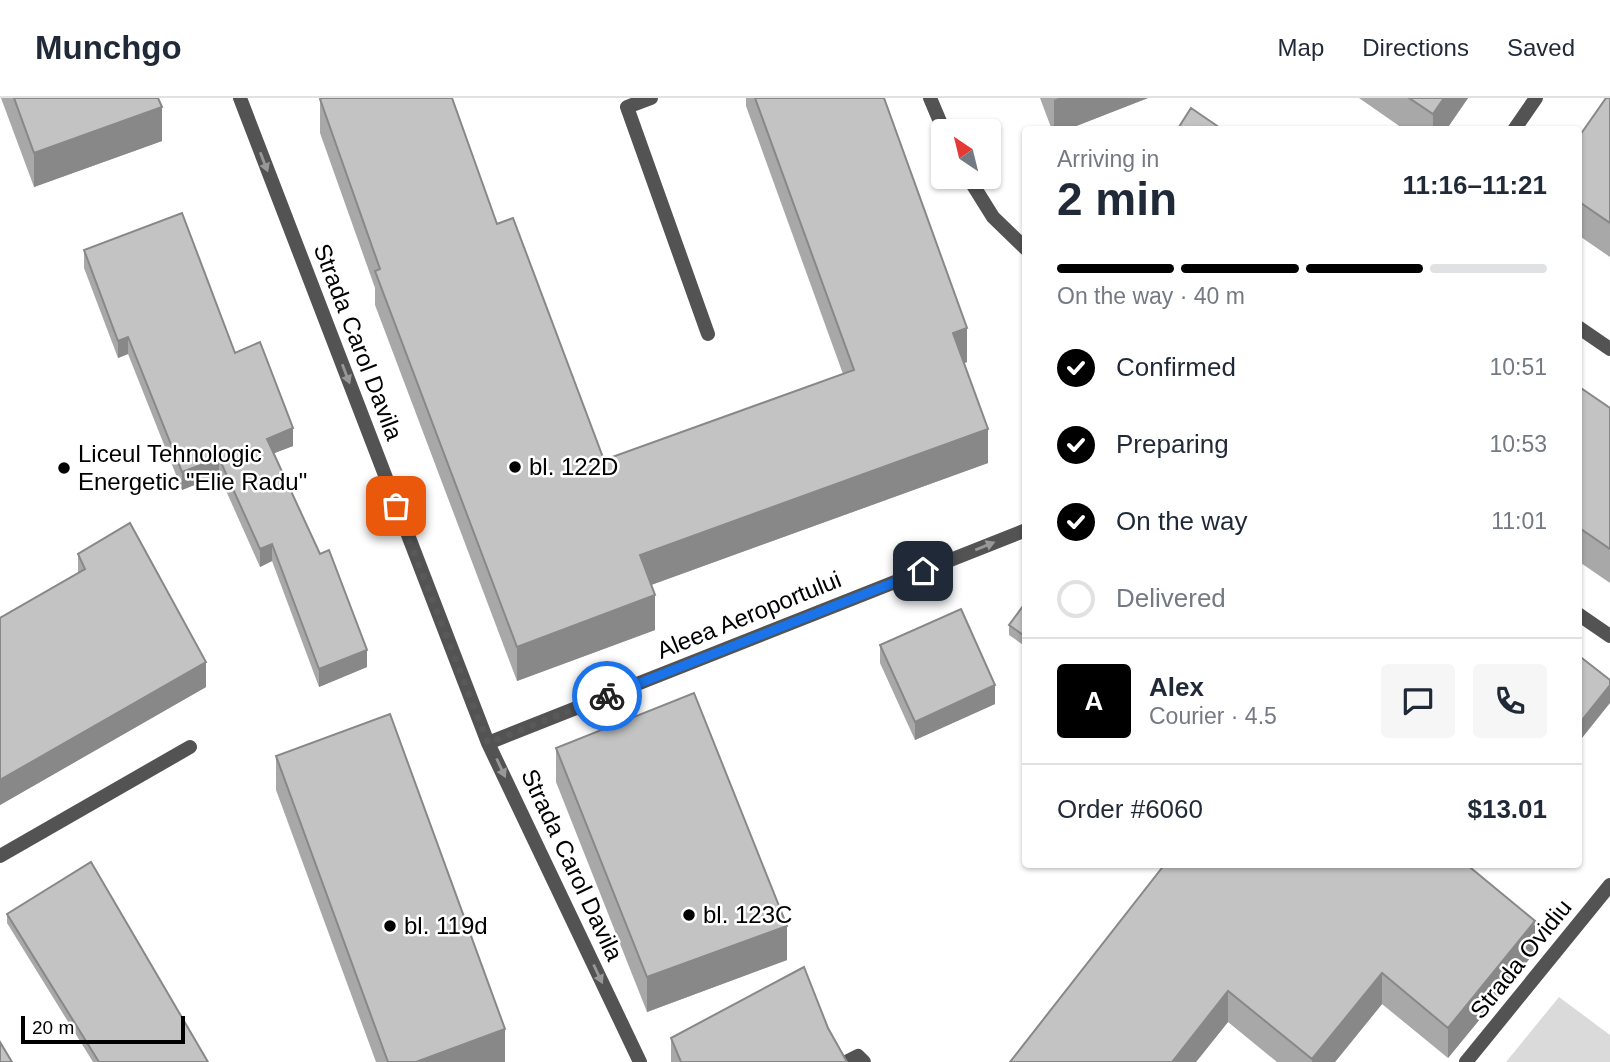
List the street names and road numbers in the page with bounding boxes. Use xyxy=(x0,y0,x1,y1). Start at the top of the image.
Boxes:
street label: Strada Carol Davila xyxy=(309,240,409,444)
street label: Aleea Aeroportului xyxy=(653,565,845,664)
street label: Strada Carol Davila xyxy=(516,765,629,965)
street label: Strada Ovidiu xyxy=(1464,894,1577,1024)

